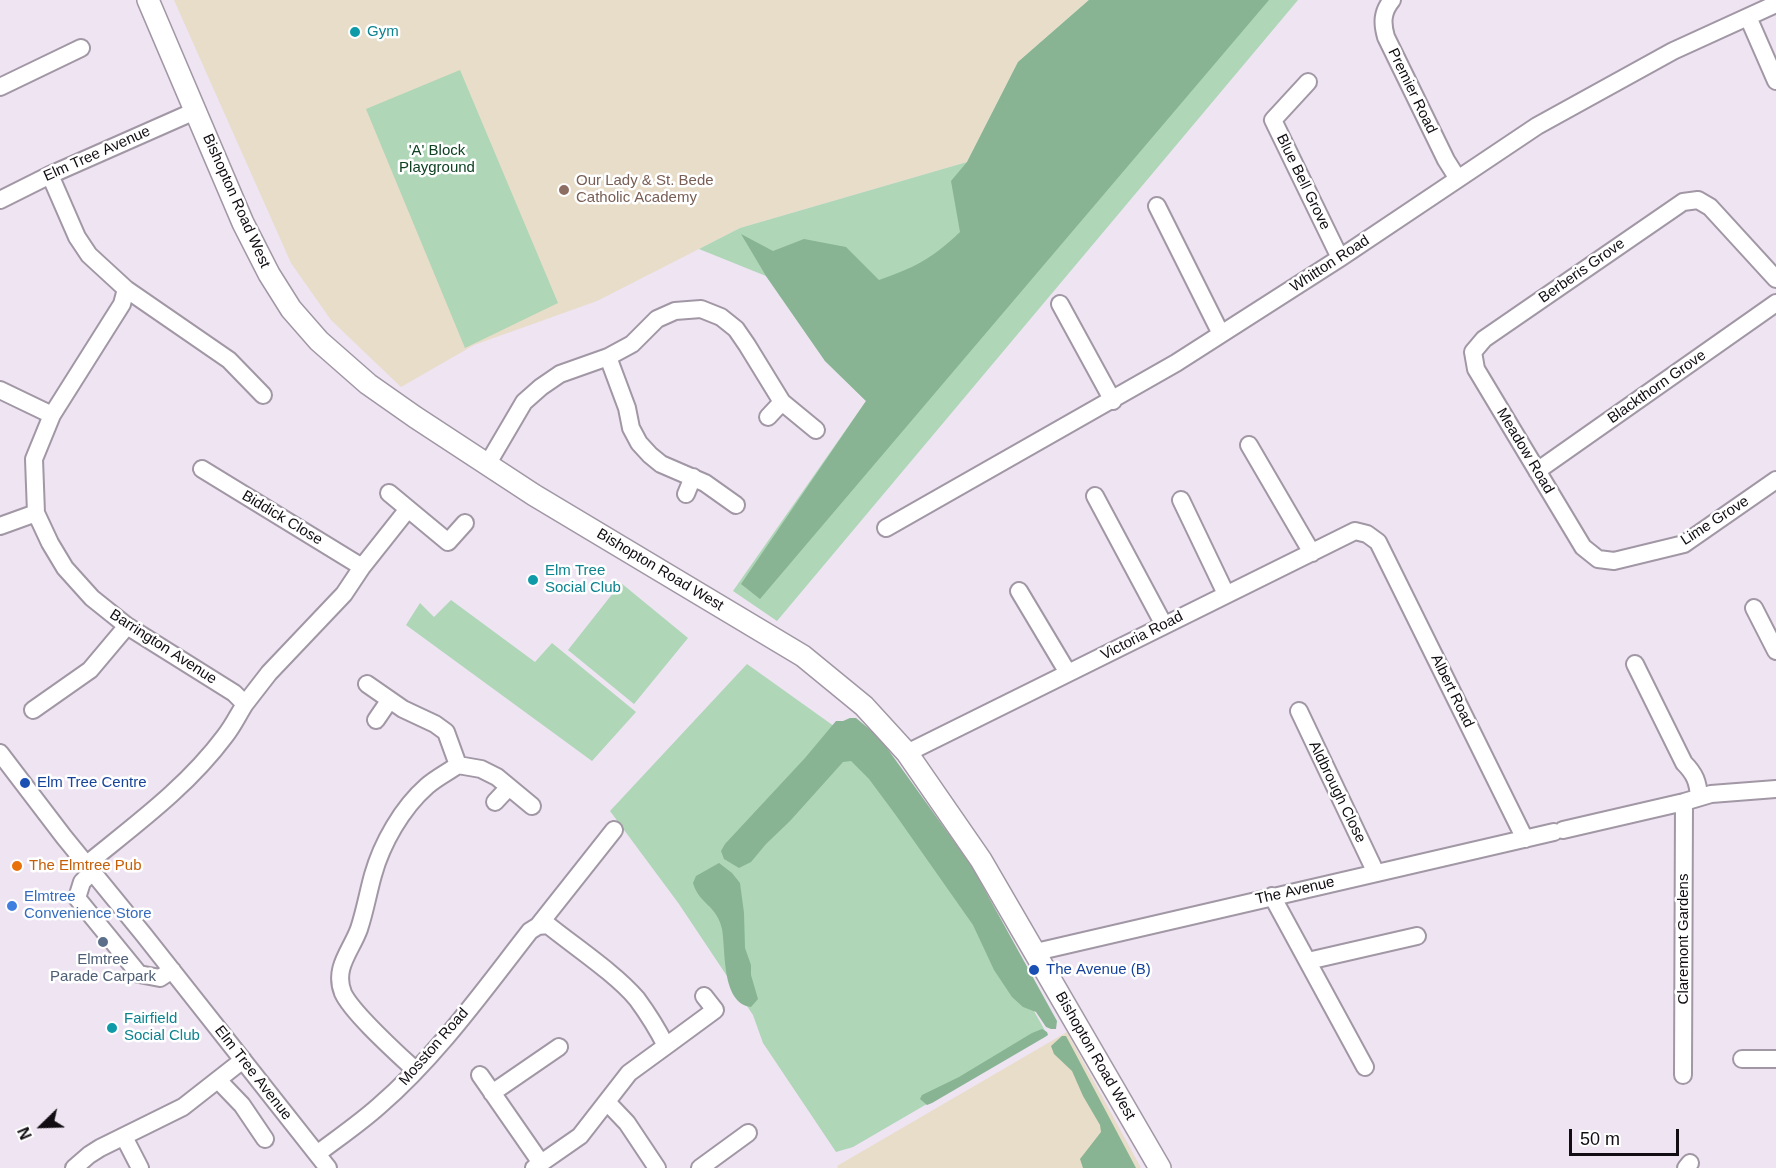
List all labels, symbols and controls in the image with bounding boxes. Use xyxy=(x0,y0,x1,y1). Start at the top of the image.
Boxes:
place label: Gym xyxy=(367,23,399,41)
marker: Gym xyxy=(348,25,362,39)
street label: Premier Road xyxy=(1384,45,1440,137)
street label: Elm Tree Avenue xyxy=(41,122,153,186)
street label: Bishopton Road West xyxy=(198,131,274,271)
street label: Blue Bell Grove xyxy=(1272,131,1334,233)
park label: 'A' Block Playground xyxy=(399,142,475,177)
place label: Our Lady & St. Bede Catholic Academy xyxy=(576,172,714,207)
marker: Our Lady & St. Bede Catholic Academy xyxy=(557,183,571,197)
street label: Whitton Road xyxy=(1287,232,1373,296)
street label: Berberis Grove xyxy=(1536,235,1628,307)
street label: Blackthorn Grove xyxy=(1604,346,1710,428)
street label: Meadow Road xyxy=(1492,405,1558,497)
street label: Biddick Close xyxy=(238,487,326,549)
street label: Lime Grove xyxy=(1678,492,1752,550)
street label: Bishopton Road West xyxy=(593,525,727,615)
place label: Elm Tree Social Club xyxy=(545,562,621,597)
marker: Elm Tree Social Club xyxy=(526,573,540,587)
street label: Barrington Avenue xyxy=(106,606,220,688)
street label: Victoria Road xyxy=(1098,608,1186,664)
street label: Albert Road xyxy=(1427,651,1477,731)
street label: Aldbrough Close xyxy=(1305,738,1369,846)
place label: Elm Tree Centre xyxy=(37,774,146,792)
marker: Elm Tree Centre xyxy=(18,776,32,790)
place label: The Elmtree Pub xyxy=(29,857,142,875)
marker: The Elmtree Pub xyxy=(10,859,24,873)
street label: The Avenue xyxy=(1254,873,1336,909)
street label: Claremont Gardens xyxy=(1675,874,1693,1004)
place label: Elmtree Convenience Store xyxy=(24,888,152,923)
marker: Elmtree Convenience Store xyxy=(5,899,19,913)
marker: Elmtree Parade Carpark xyxy=(96,935,110,949)
place label: Elmtree Parade Carpark xyxy=(50,951,156,986)
place label: The Avenue (B) xyxy=(1046,961,1151,979)
marker: The Avenue (B) xyxy=(1027,963,1041,977)
street label: Bishopton Road West xyxy=(1051,989,1139,1123)
street label: Mosston Road xyxy=(395,1005,473,1089)
place label: Fairfield Social Club xyxy=(124,1010,200,1045)
marker: Fairfield Social Club xyxy=(105,1021,119,1035)
street label: Elm Tree Avenue xyxy=(210,1022,296,1124)
north arrow xyxy=(12,1096,72,1156)
scale bar xyxy=(1572,1117,1682,1155)
text: N xyxy=(15,1125,35,1142)
text: 50 m xyxy=(1580,1129,1620,1149)

